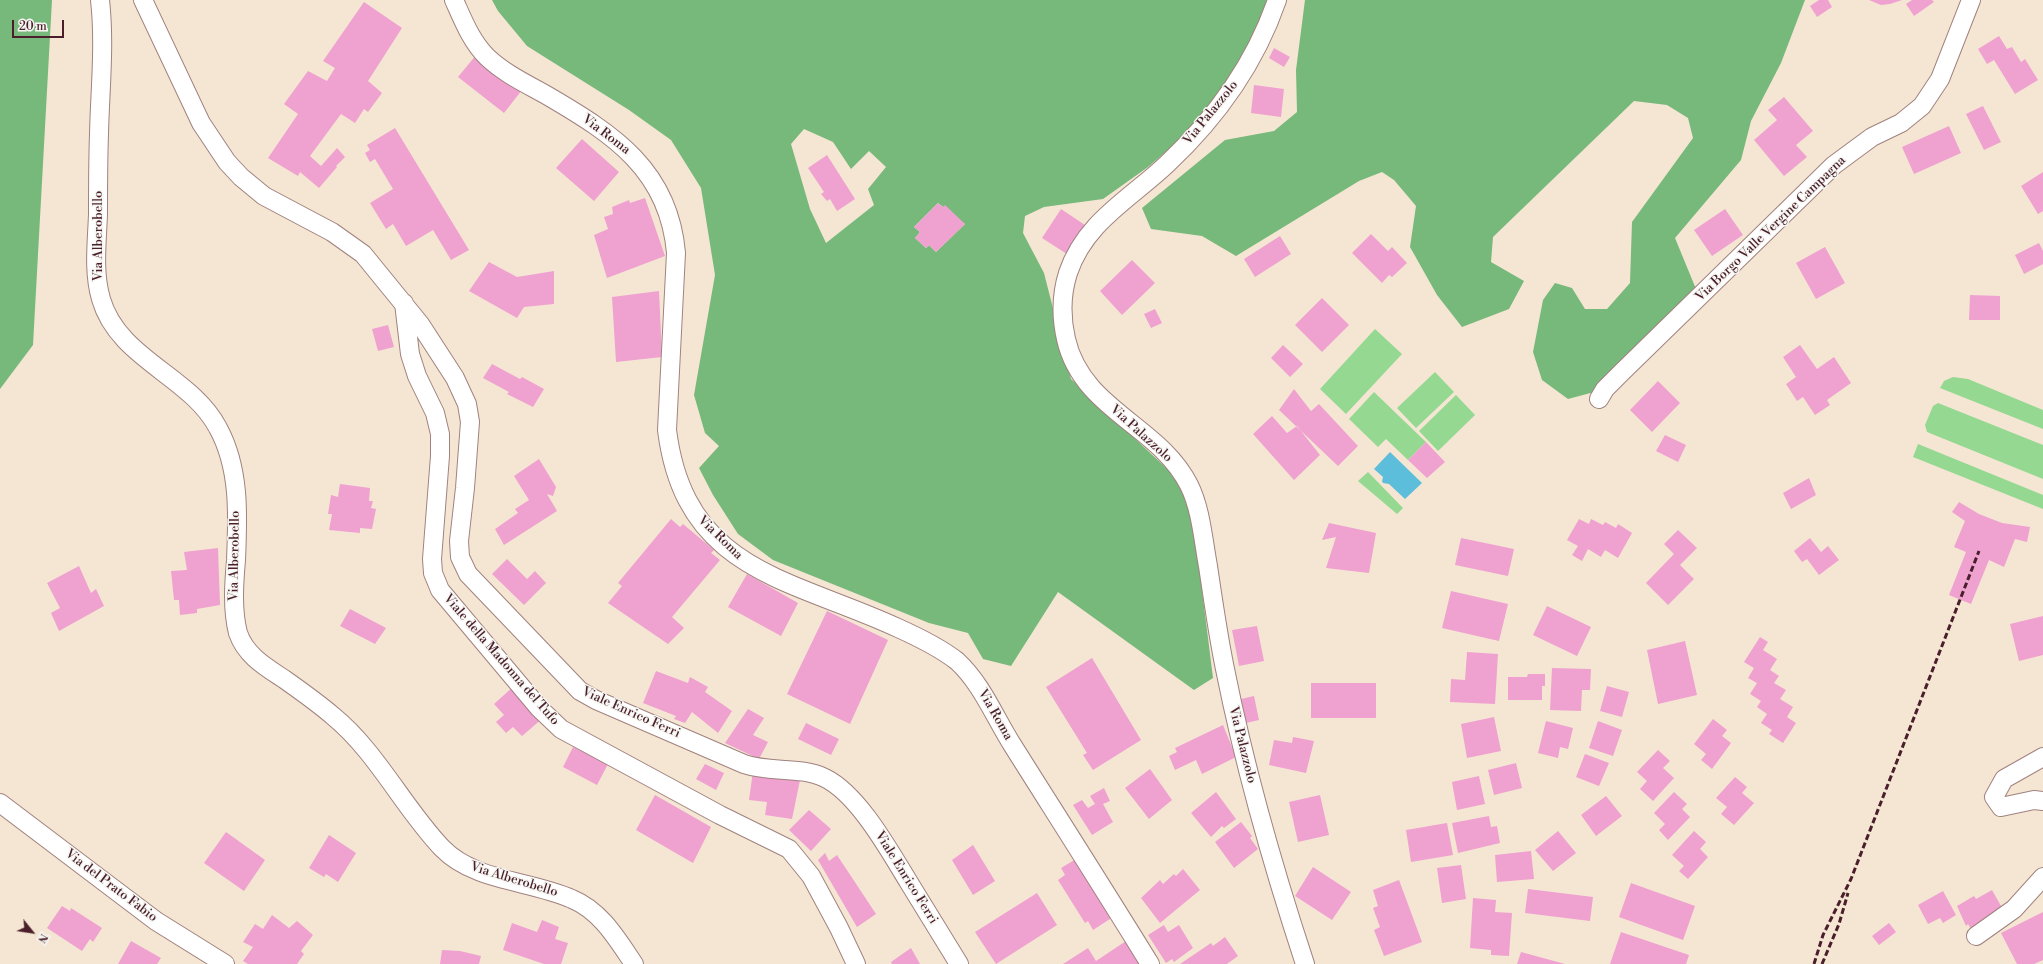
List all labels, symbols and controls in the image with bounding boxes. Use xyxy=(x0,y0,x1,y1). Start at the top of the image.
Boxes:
scale bar xyxy=(14,12,66,38)
text: 20 m xyxy=(19,19,47,34)
street label: Via Palazzolo xyxy=(1180,78,1242,148)
street label: Via Roma xyxy=(579,112,633,158)
street label: Via Borgo Valle Vergine Campagna xyxy=(1693,153,1849,305)
street label: Via Alberobello xyxy=(91,191,107,281)
street label: Via Palazzolo xyxy=(1107,402,1175,466)
street label: Via Alberobello xyxy=(226,511,244,601)
street label: Via Roma xyxy=(694,513,746,563)
street label: Viale della Madonna del Tufo xyxy=(440,591,562,729)
street label: Viale Enrico Ferri xyxy=(579,684,683,742)
street label: Via Roma xyxy=(974,687,1016,743)
street label: Via Palazzolo xyxy=(1225,705,1259,785)
street label: Viale Enrico Ferri xyxy=(871,829,941,927)
street label: Via del Prato Fabio xyxy=(62,846,160,926)
street label: Via Alberobello xyxy=(468,859,560,901)
north arrow xyxy=(12,912,52,952)
text: N xyxy=(34,931,51,945)

